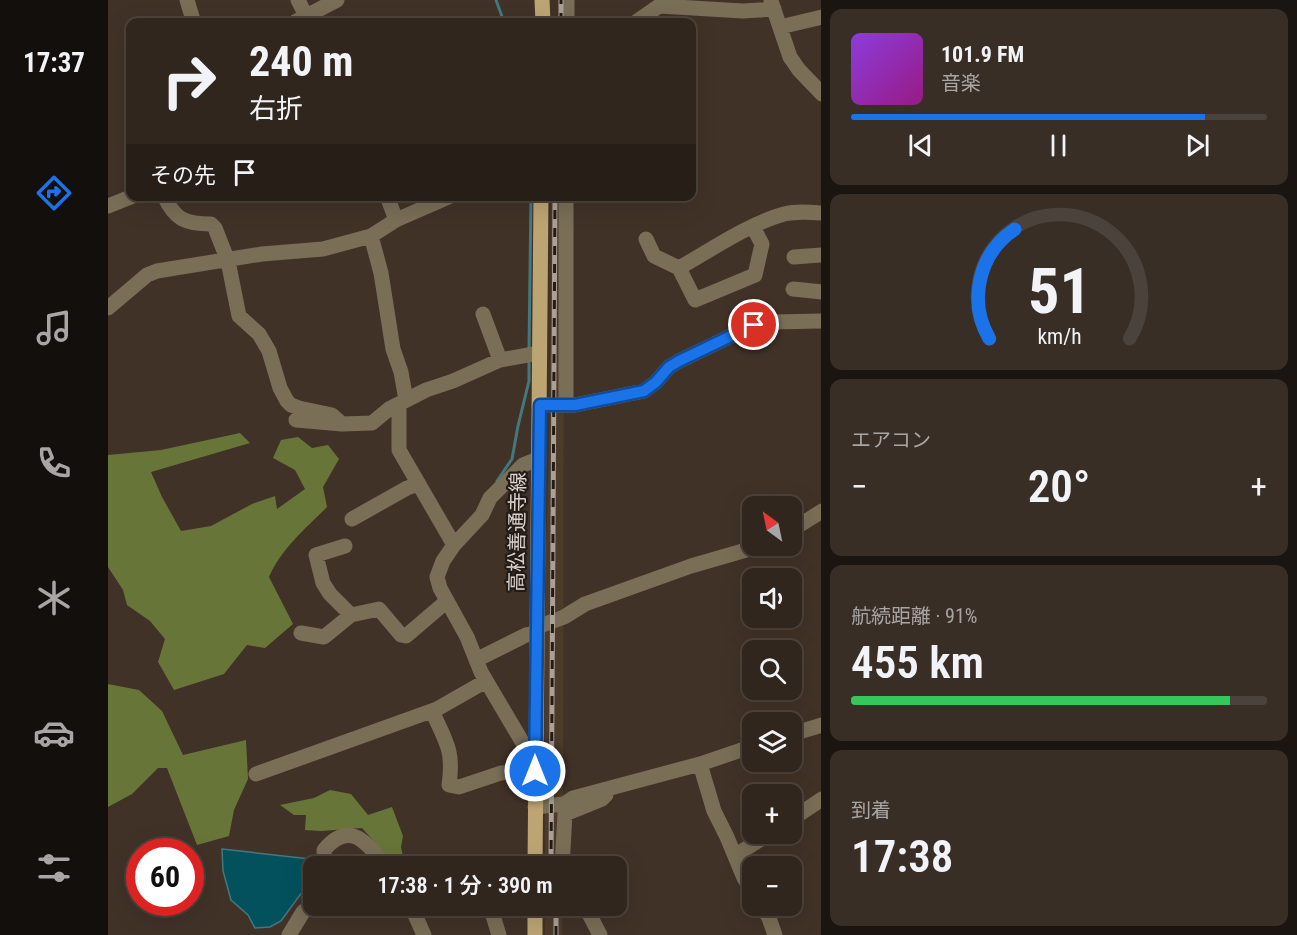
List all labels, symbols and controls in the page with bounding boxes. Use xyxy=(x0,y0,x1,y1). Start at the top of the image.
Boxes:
text: 240 m xyxy=(249,37,354,86)
icon: right xyxy=(150,42,228,120)
text: 101.9 FM xyxy=(941,42,1024,67)
text: 17:37 xyxy=(23,47,85,79)
text: 音楽 xyxy=(941,71,981,95)
text: 右折 xyxy=(249,93,303,125)
icon: previous xyxy=(904,129,937,162)
icon: pause xyxy=(1042,129,1075,162)
icon: next xyxy=(1181,129,1214,162)
icon: arrive xyxy=(228,156,261,189)
text: その先 xyxy=(150,163,216,188)
icon: directions xyxy=(33,172,75,214)
text: 51 xyxy=(1027,255,1091,328)
pin xyxy=(728,299,779,350)
icon: music xyxy=(33,307,75,349)
icon: arrive xyxy=(737,308,770,341)
text: km/h xyxy=(1037,325,1081,350)
text: エアコン xyxy=(851,428,931,452)
icon: phone xyxy=(33,442,75,484)
text: 20° xyxy=(1028,460,1090,513)
text: − xyxy=(851,467,868,506)
text: + xyxy=(1251,467,1267,506)
street label: 高松善通寺線 xyxy=(504,472,530,592)
north arrow xyxy=(742,496,802,556)
map controls xyxy=(742,496,802,916)
button: sound xyxy=(742,568,802,628)
icon: climate xyxy=(33,577,75,619)
text: 航続距離 · 91% xyxy=(851,604,977,628)
text: 455 km xyxy=(851,636,984,689)
button: search xyxy=(742,640,802,700)
icon: car xyxy=(33,712,75,754)
button: layers xyxy=(742,712,802,772)
position arrow xyxy=(503,739,567,803)
button: + xyxy=(742,784,802,844)
text: 到着 xyxy=(851,798,891,822)
text: 17:38 xyxy=(851,830,953,883)
speed limit sign: 60 xyxy=(126,838,204,916)
icon: filters xyxy=(33,847,75,889)
button: − xyxy=(742,856,802,916)
text: 17:38 · 1 分 · 390 m xyxy=(377,873,553,898)

